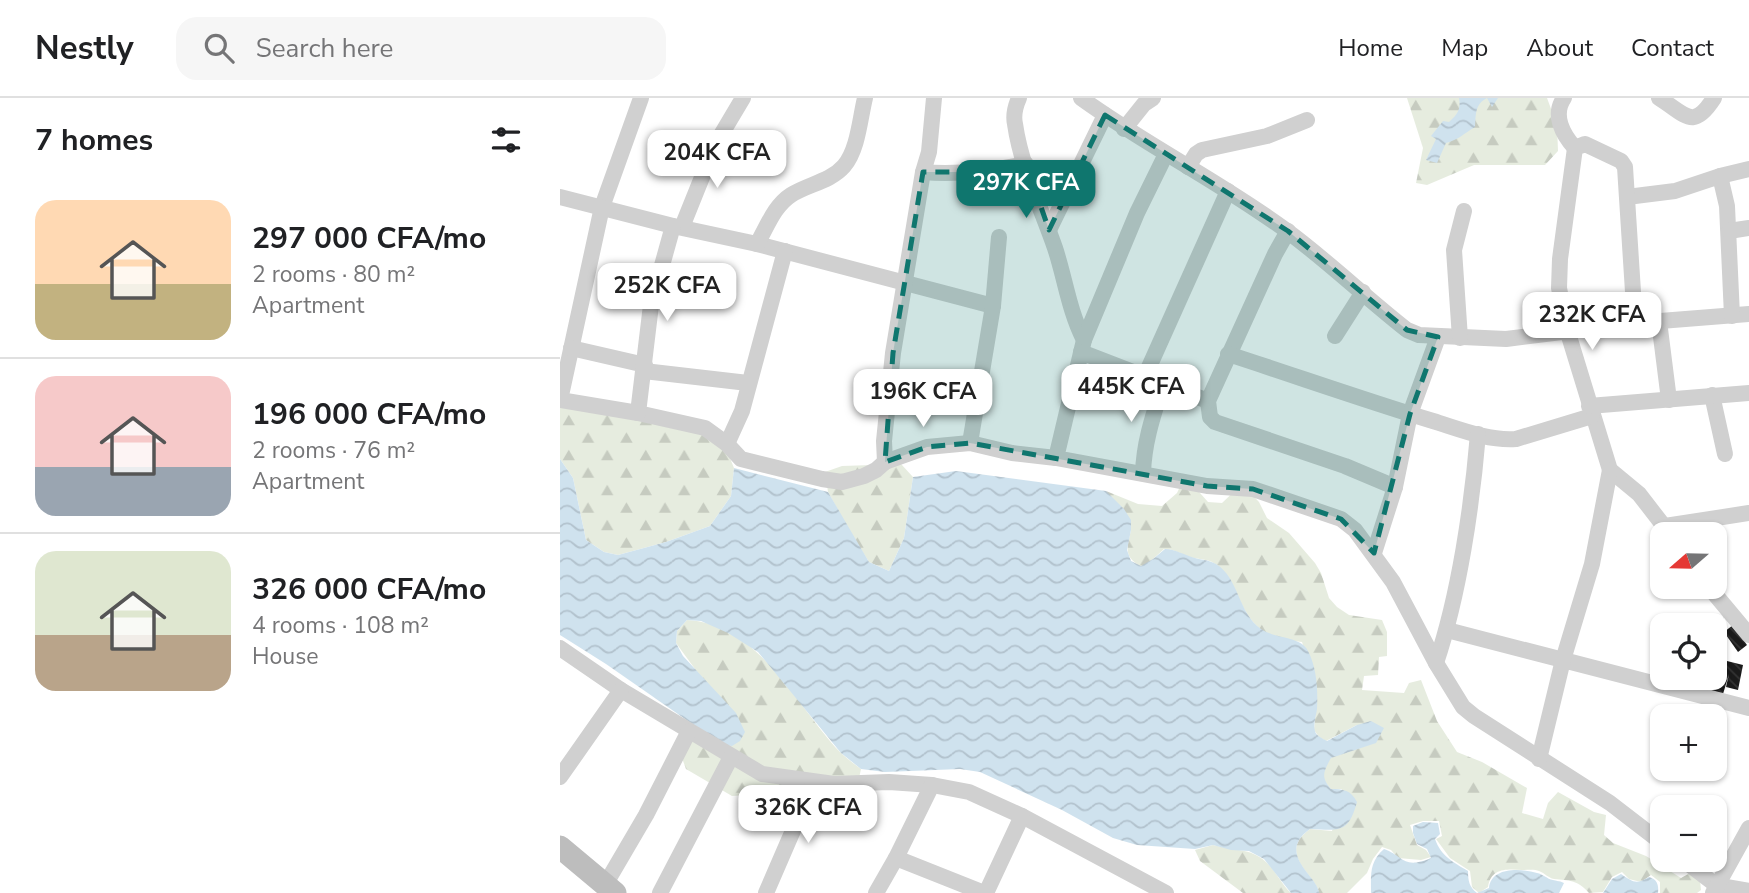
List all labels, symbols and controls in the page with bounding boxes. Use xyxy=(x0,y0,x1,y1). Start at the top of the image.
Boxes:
search box xyxy=(176,17,666,80)
text: Nestly xyxy=(35,26,134,71)
icon: search xyxy=(200,29,238,67)
text: Search here xyxy=(256,31,393,66)
text: Home xyxy=(1338,32,1403,64)
text: Map xyxy=(1441,32,1488,64)
text: About xyxy=(1526,32,1593,64)
text: Contact xyxy=(1631,32,1714,64)
text: 7 homes xyxy=(35,120,153,161)
icon: filters xyxy=(487,121,525,159)
pin: 204K CFA xyxy=(645,130,789,190)
text: 204K CFA xyxy=(663,137,771,168)
pin: 297K CFA xyxy=(954,160,1098,220)
text: 297K CFA xyxy=(972,167,1080,198)
text: 297 000 CFA/mo xyxy=(252,218,486,259)
icon: home xyxy=(91,228,175,312)
text: 2 rooms · 80 m² xyxy=(252,259,415,290)
pin: 252K CFA xyxy=(595,264,739,323)
text: 252K CFA xyxy=(613,270,721,301)
text: Apartment xyxy=(252,290,364,321)
pin: 232K CFA xyxy=(1520,292,1664,352)
text: 232K CFA xyxy=(1538,299,1646,330)
pin: 445K CFA xyxy=(1059,364,1203,424)
pin: 196K CFA xyxy=(851,370,995,429)
text: 445K CFA xyxy=(1077,371,1185,402)
text: 196K CFA xyxy=(869,376,977,407)
text: 196 000 CFA/mo xyxy=(252,394,486,435)
icon: home xyxy=(91,404,175,488)
text: 2 rooms · 76 m² xyxy=(252,435,415,466)
text: Apartment xyxy=(252,466,364,497)
north arrow xyxy=(1650,522,1727,598)
map controls xyxy=(1650,522,1727,872)
text: 326 000 CFA/mo xyxy=(252,569,486,610)
icon: home xyxy=(91,579,175,663)
text: 4 rooms · 108 m² xyxy=(252,610,429,641)
button: locate xyxy=(1650,613,1727,690)
text: House xyxy=(252,641,319,672)
button: + xyxy=(1650,704,1727,781)
pin: 326K CFA xyxy=(736,786,880,845)
text: 326K CFA xyxy=(754,792,862,823)
button: − xyxy=(1650,795,1727,872)

